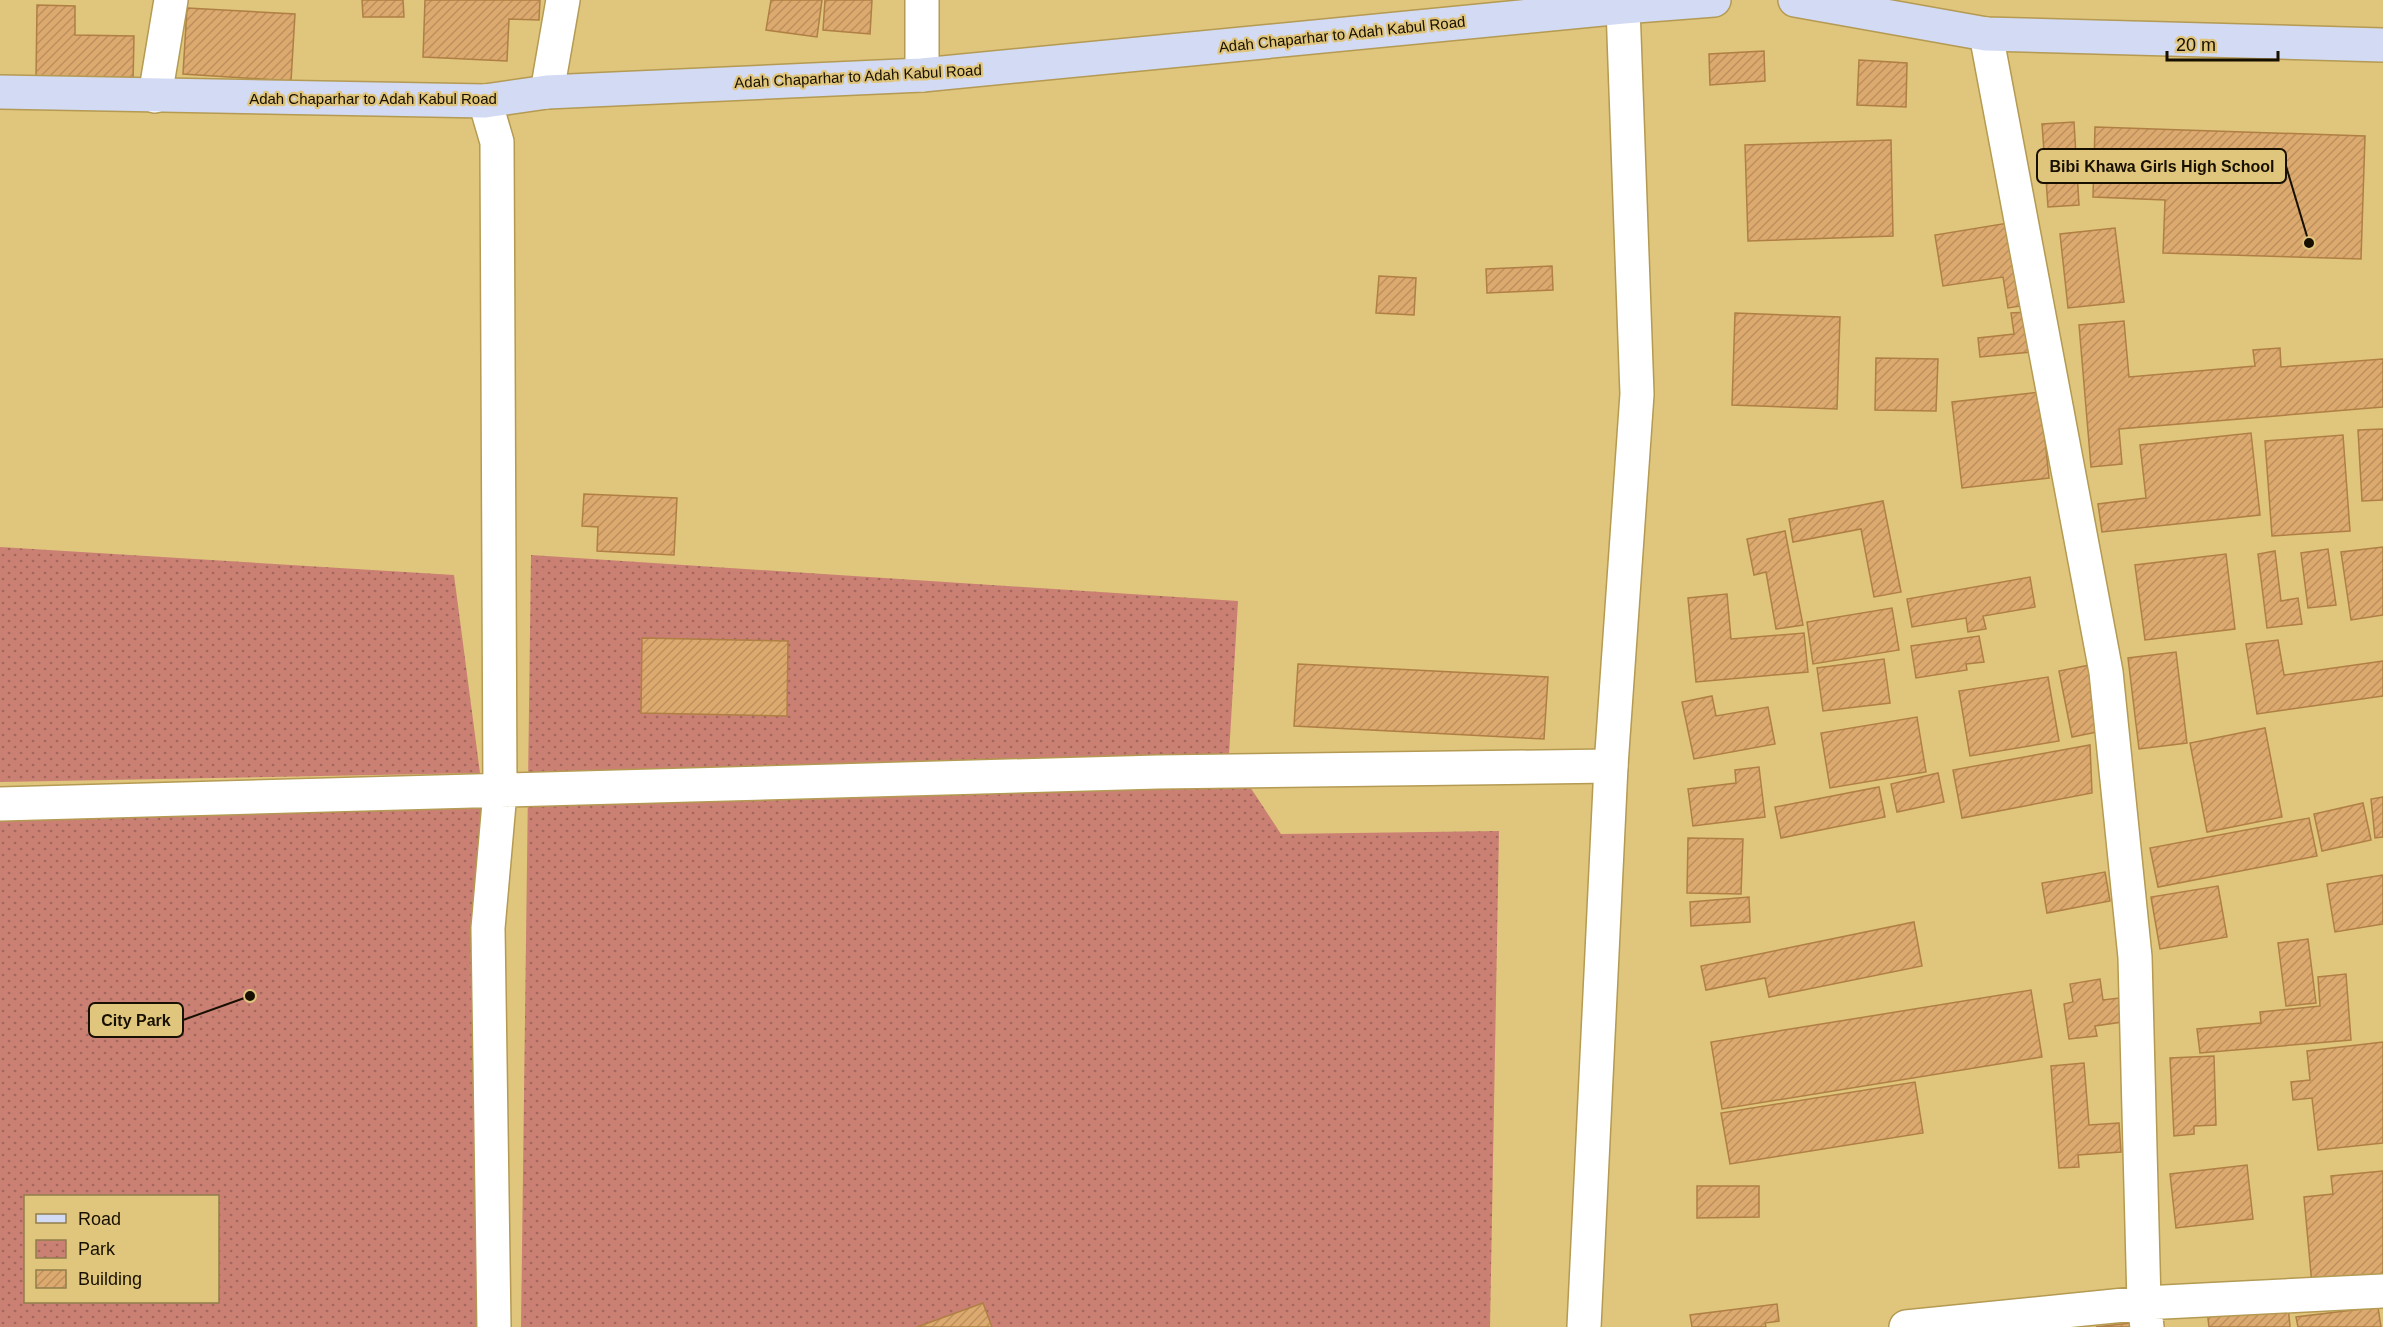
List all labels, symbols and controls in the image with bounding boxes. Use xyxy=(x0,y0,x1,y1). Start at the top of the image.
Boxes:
street label: Adah Chaparhar to Adah Kabul Road xyxy=(1218,13,1466,55)
scale bar xyxy=(2167,24,2278,62)
text: 20 m xyxy=(2176,35,2216,55)
street label: Adah Chaparhar to Adah Kabul Road xyxy=(734,61,982,91)
street label: Adah Chaparhar to Adah Kabul Road xyxy=(249,90,497,107)
callout: Bibi Khawa Girls High School xyxy=(2037,149,2286,183)
text: Bibi Khawa Girls High School xyxy=(2050,158,2274,175)
callout: City Park xyxy=(89,1003,183,1037)
text: City Park xyxy=(101,1012,171,1029)
legend xyxy=(24,1195,219,1303)
text: Road xyxy=(78,1209,121,1229)
text: Park xyxy=(78,1239,116,1259)
text: Building xyxy=(78,1269,142,1289)

